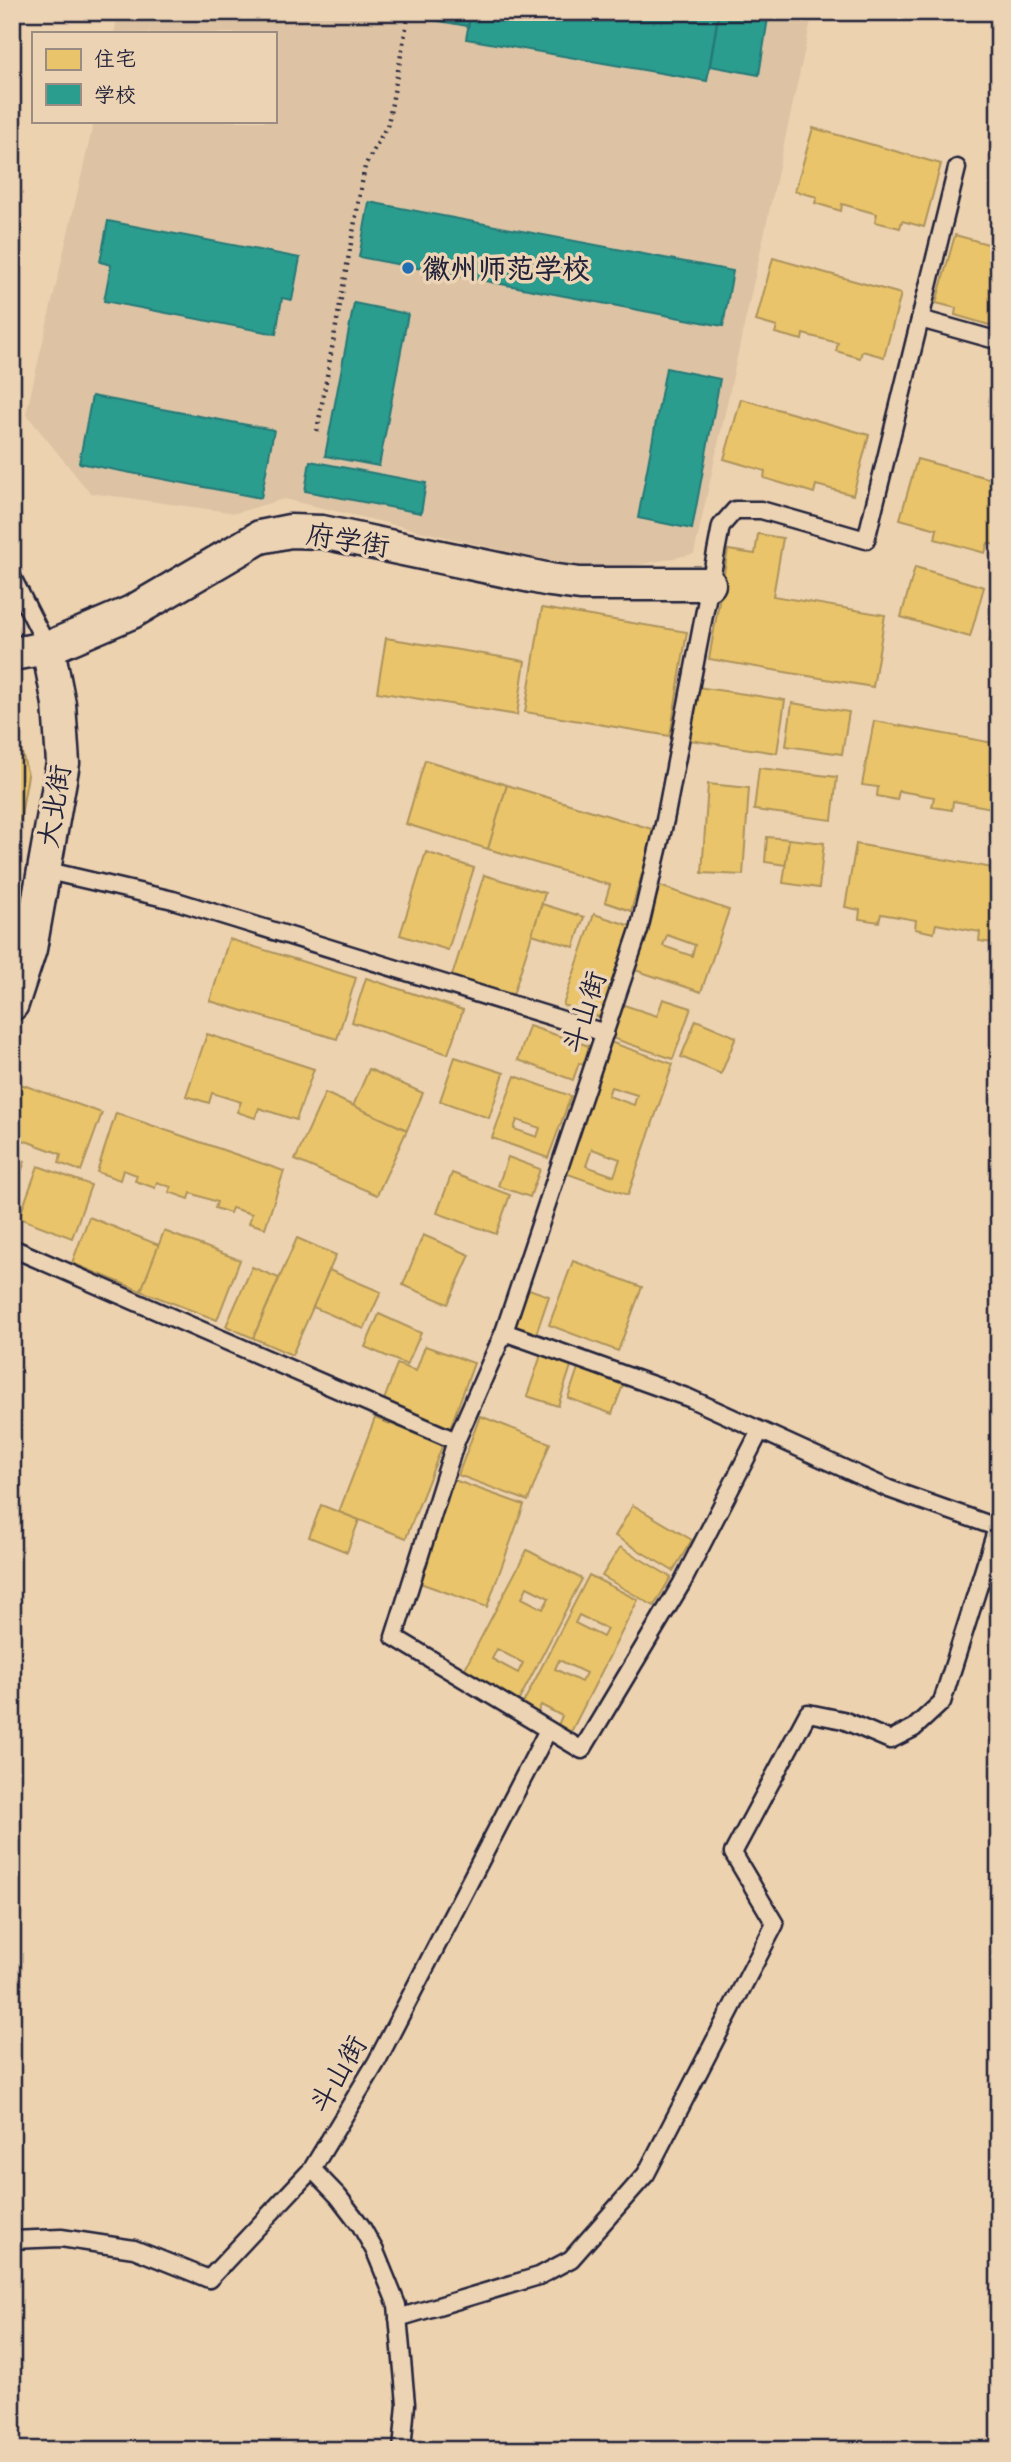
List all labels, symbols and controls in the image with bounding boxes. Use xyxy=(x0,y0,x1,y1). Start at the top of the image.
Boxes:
legend xyxy=(32,32,276,122)
text: 住宅 xyxy=(94,46,136,72)
text: 学校 xyxy=(94,82,136,108)
place label: 徽州师范学校 xyxy=(422,251,590,286)
marker: 徽州师范学校 xyxy=(400,260,416,276)
street label: 府学街 xyxy=(304,516,392,564)
street label: 大北街 xyxy=(30,762,78,850)
street label: 斗山街 xyxy=(554,967,614,1057)
street label: 斗山街 xyxy=(302,2029,374,2119)

